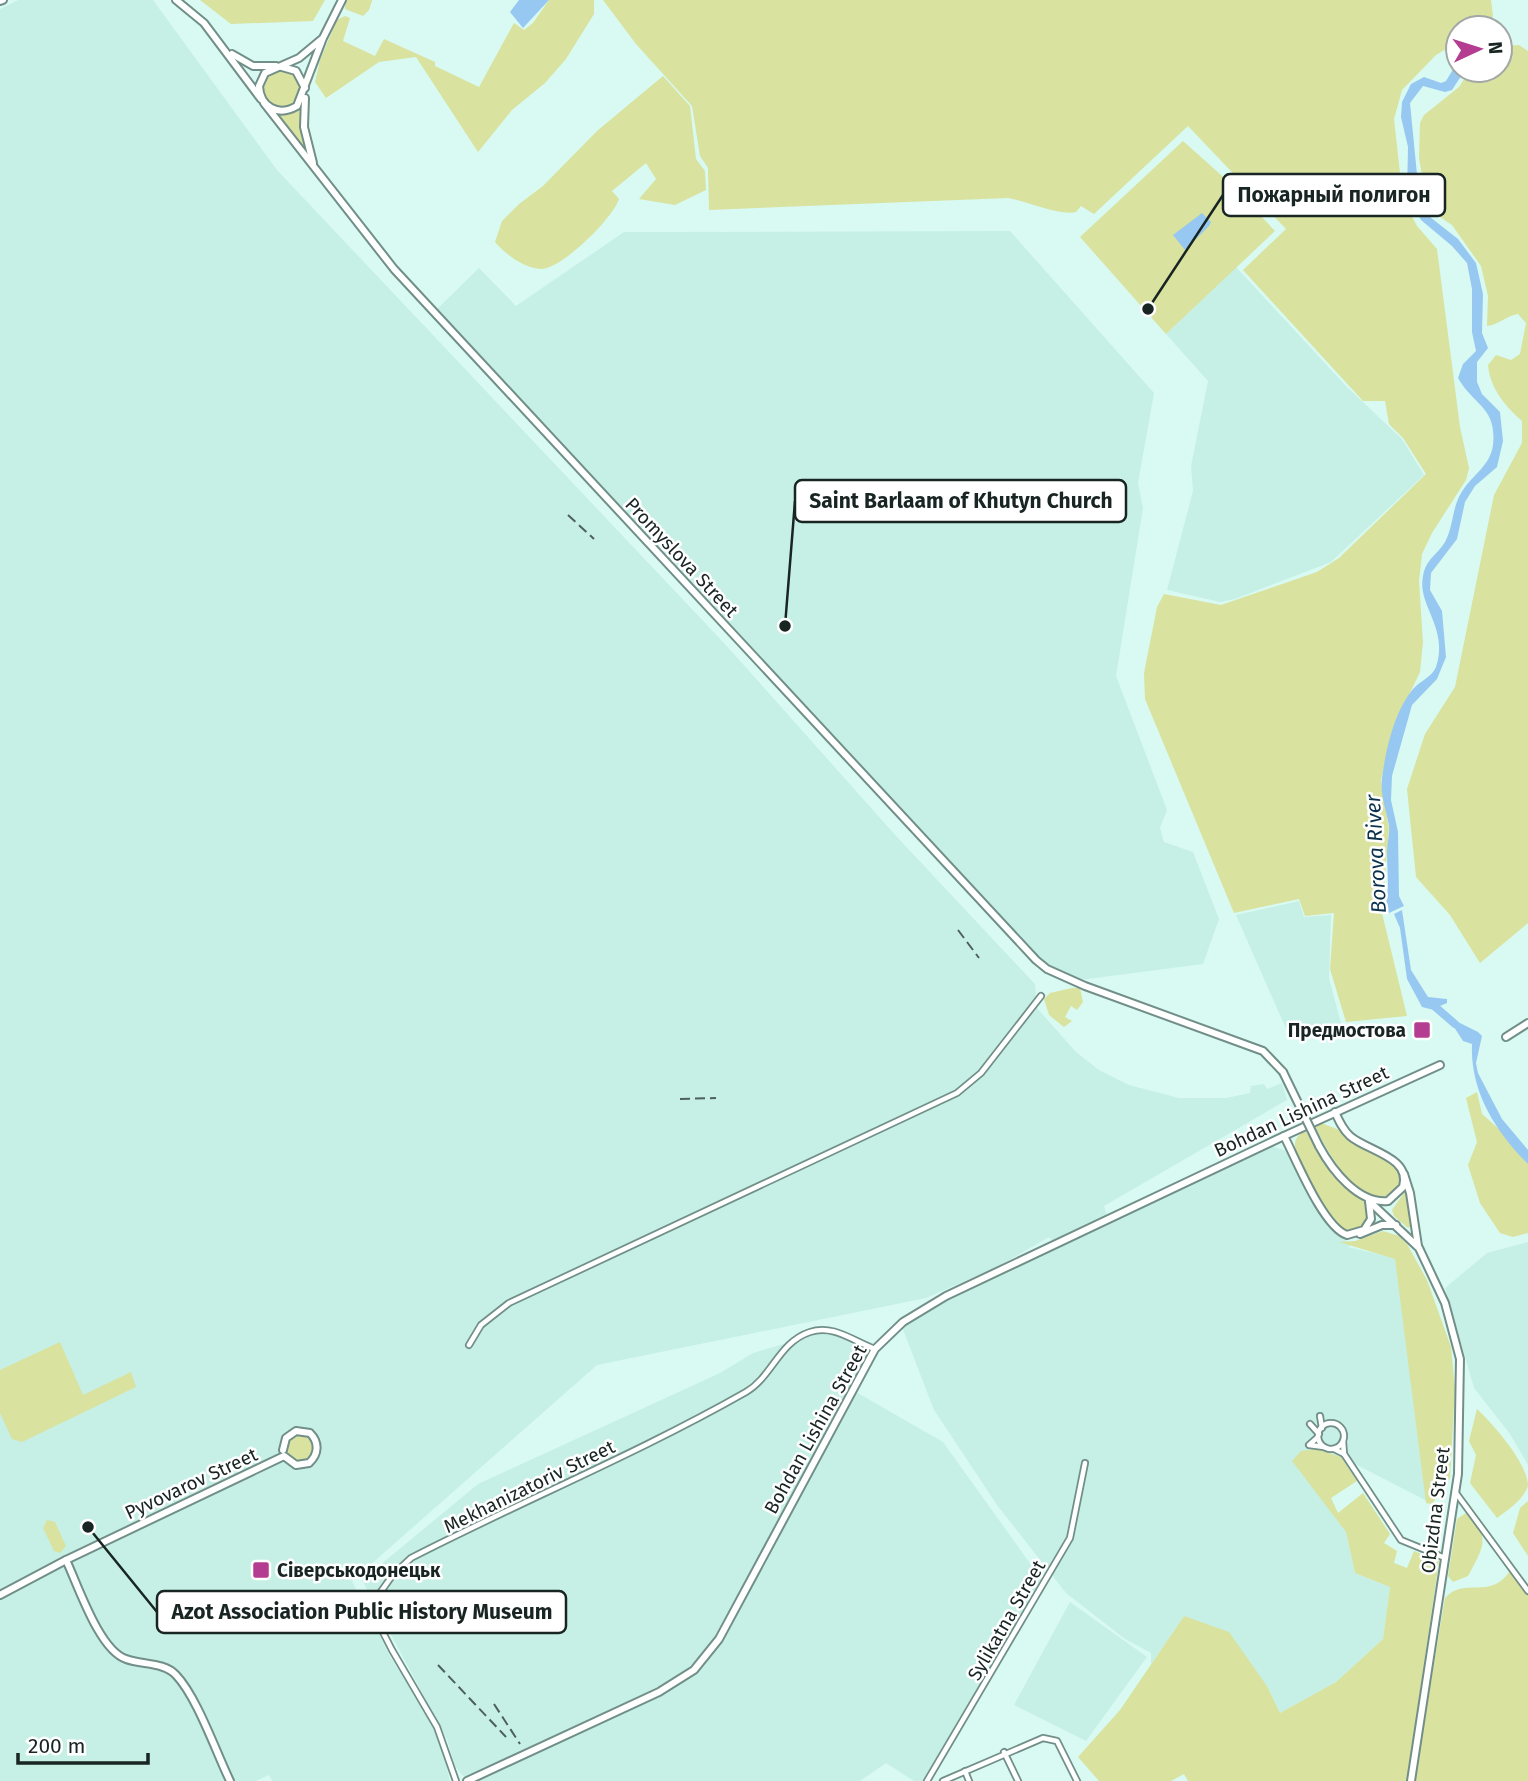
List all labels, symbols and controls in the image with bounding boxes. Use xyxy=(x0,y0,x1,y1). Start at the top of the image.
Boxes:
north arrow xyxy=(1444,14,1514,84)
text: N xyxy=(1484,41,1507,55)
callout: Пожарный полигон xyxy=(1223,174,1445,216)
text: Пожарный полигон xyxy=(1237,182,1431,208)
callout: Saint Barlaam of Khutyn Church xyxy=(795,480,1126,522)
text: Saint Barlaam of Khutyn Church xyxy=(809,488,1113,514)
street label: Promyslova Street xyxy=(620,493,743,622)
water label: Borova River xyxy=(1360,793,1392,914)
place label: Предмостова xyxy=(1288,1019,1406,1042)
marker: Предмостова xyxy=(1412,1020,1432,1040)
street label: Bohdan Lishina Street xyxy=(1210,1061,1392,1162)
street label: Bohdan Lishina Street xyxy=(759,1341,872,1518)
street label: Mekhanizatoriv Street xyxy=(440,1435,619,1538)
street label: Pyvovarov Street xyxy=(121,1443,261,1524)
street label: Obizdna Street xyxy=(1416,1445,1455,1575)
street label: Sylikatna Street xyxy=(963,1556,1050,1685)
place label: Сіверськодонецьк xyxy=(277,1559,441,1582)
marker: Сіверськодонецьк xyxy=(251,1560,271,1580)
callout: Azot Association Public History Museum xyxy=(157,1591,566,1633)
text: Azot Association Public History Museum xyxy=(171,1599,552,1625)
scale bar xyxy=(18,1722,147,1766)
text: 200 m xyxy=(28,1733,85,1759)

